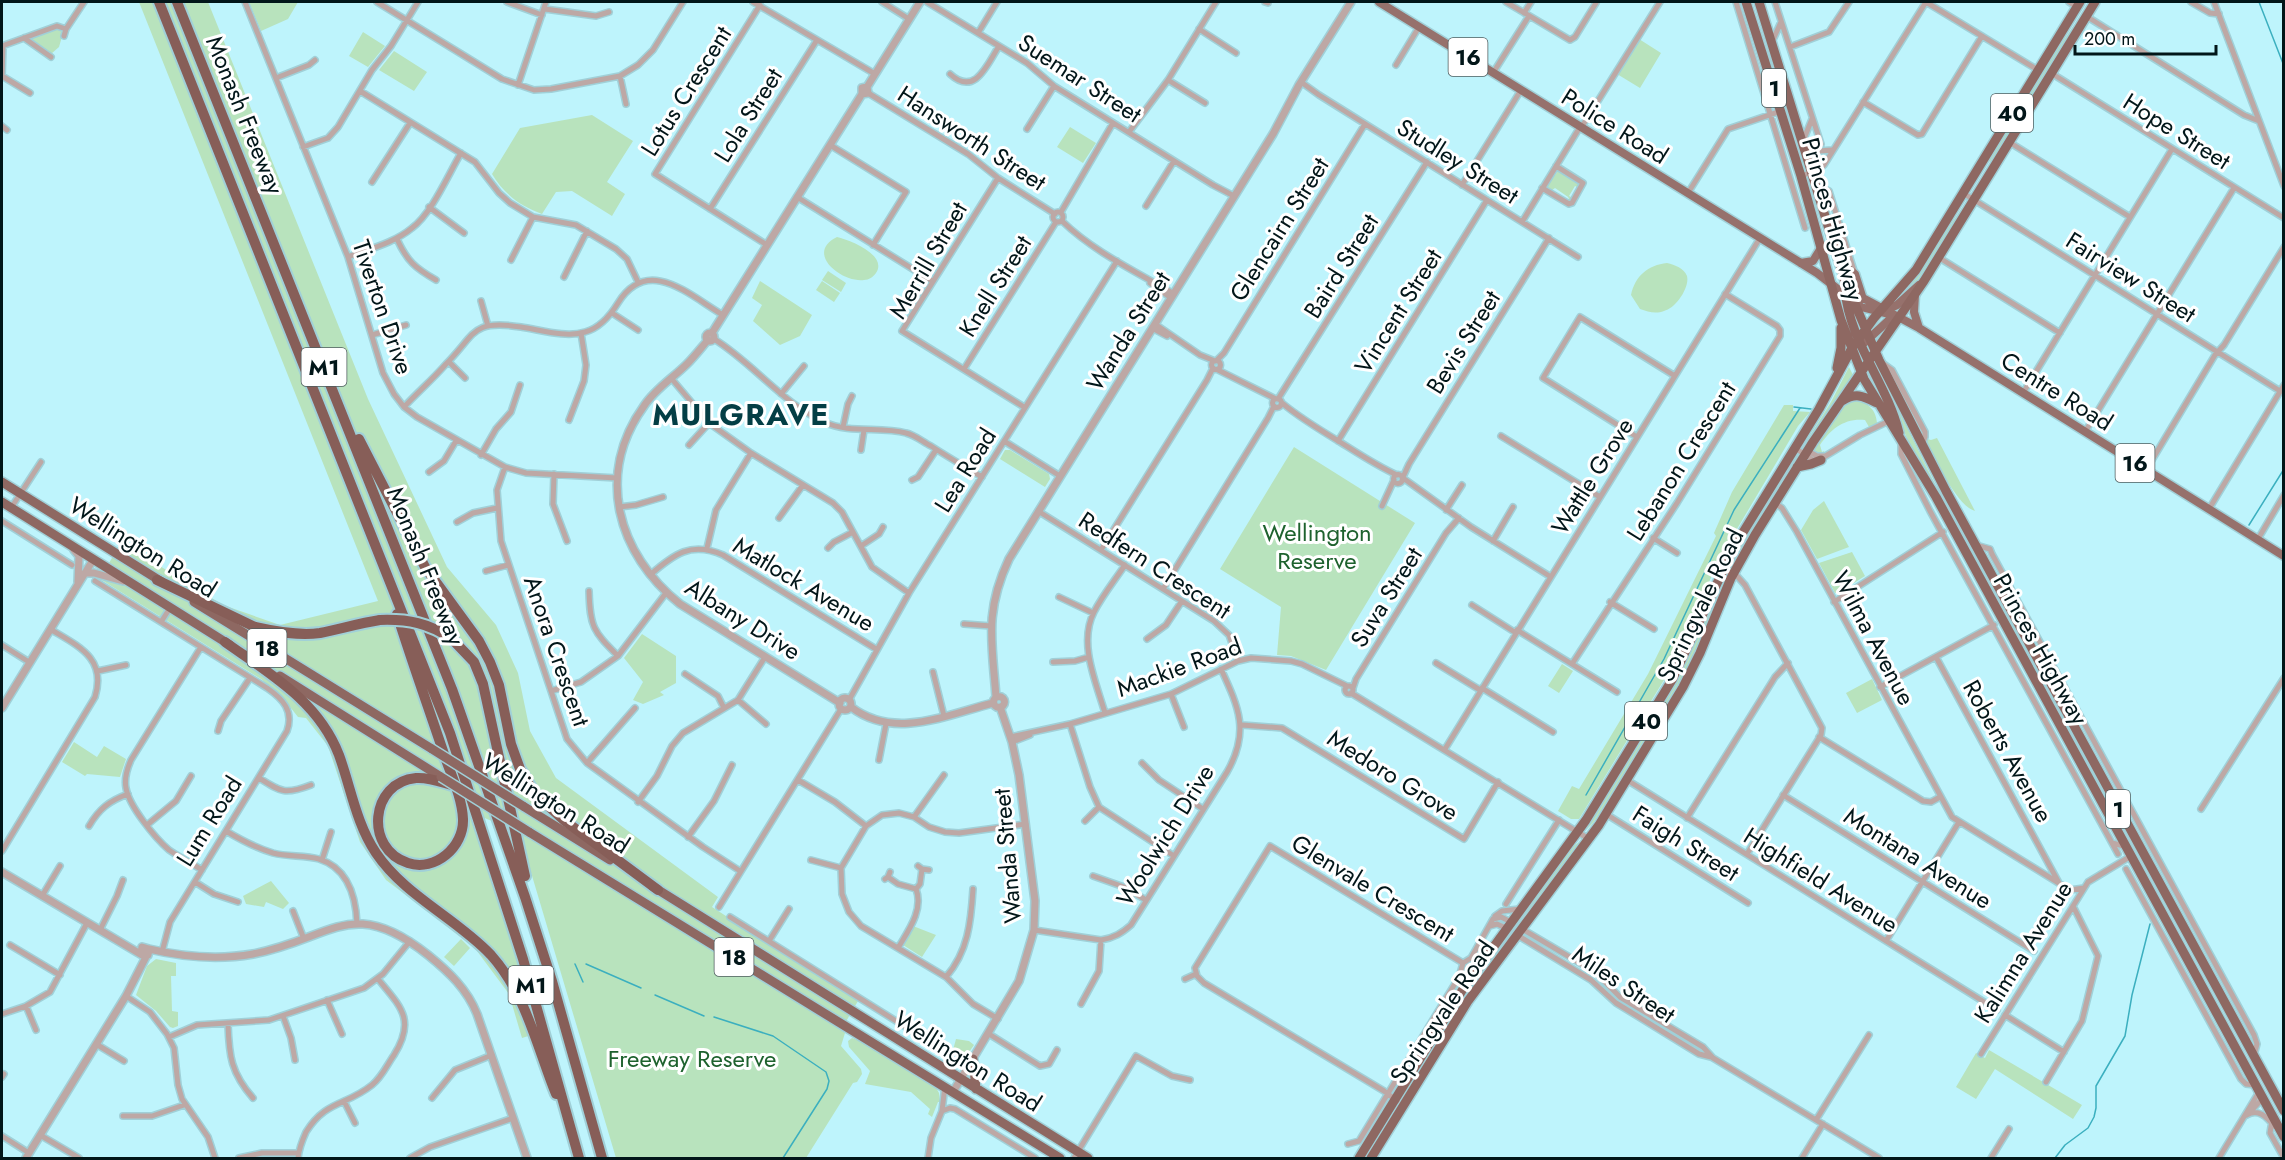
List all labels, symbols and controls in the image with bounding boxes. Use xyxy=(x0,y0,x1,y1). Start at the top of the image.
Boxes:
scale bar xyxy=(2075,18,2216,56)
street label: Lotus Crescent xyxy=(632,19,740,163)
street label: Suemar Street xyxy=(1011,25,1149,131)
text: 200 m xyxy=(2084,26,2135,52)
street label: Monash Freeway xyxy=(197,30,293,200)
road number: 16 xyxy=(1448,38,1488,76)
street label: Lola Street xyxy=(705,61,791,169)
road number: 1 xyxy=(1762,69,1786,107)
street label: Hansworth Street xyxy=(891,77,1053,199)
street label: Police Road xyxy=(1555,79,1675,173)
street label: Hope Street xyxy=(2117,84,2238,178)
road number: 40 xyxy=(1991,94,2033,132)
street label: Studley Street xyxy=(1390,110,1526,212)
street label: Princes Highway xyxy=(1793,133,1873,305)
street label: Glencairn Street xyxy=(1221,150,1337,308)
street label: Merrill Street xyxy=(880,195,976,325)
street label: Baird Street xyxy=(1295,207,1387,325)
street label: Fairview Street xyxy=(2059,223,2203,331)
street label: Knell Street xyxy=(950,228,1040,344)
street label: Tiverton Drive xyxy=(344,235,422,379)
street label: Vincent Street xyxy=(1346,242,1450,380)
street label: Wanda Street xyxy=(1077,264,1179,398)
street label: Bevis Street xyxy=(1417,283,1509,401)
street label: Centre Road xyxy=(1994,343,2120,439)
road number: M1 xyxy=(302,348,346,386)
street label: Lebanon Crescent xyxy=(1618,374,1744,548)
district label: MULGRAVE xyxy=(652,393,830,436)
street label: Wattle Grove xyxy=(1542,411,1642,541)
street label: Lea Road xyxy=(925,421,1005,519)
road number: 16 xyxy=(2116,444,2154,482)
street label: Monash Freeway xyxy=(378,481,474,651)
street label: Wellington Road xyxy=(62,488,224,606)
street label: Redfern Crescent xyxy=(1072,503,1238,628)
park label: Wellington Reserve xyxy=(1262,515,1372,578)
street label: Springvale Road xyxy=(1648,522,1752,688)
street label: Matlock Avenue xyxy=(727,528,881,640)
street label: Suva Street xyxy=(1341,540,1431,654)
street label: Wilma Avenue xyxy=(1824,565,1924,711)
street label: Princes Highway xyxy=(1985,567,2097,731)
street label: Albany Drive xyxy=(679,570,807,668)
street label: Anora Crescent xyxy=(515,571,599,731)
street label: Mackie Road xyxy=(1112,628,1246,706)
road number: 18 xyxy=(248,629,286,667)
street label: Roberts Avenue xyxy=(1954,673,2062,829)
road number: 40 xyxy=(1625,702,1667,740)
street label: Medoro Grove xyxy=(1321,721,1465,829)
street label: Wellington Road xyxy=(475,744,637,862)
street label: Woolwich Drive xyxy=(1108,758,1222,912)
street label: Lum Road xyxy=(168,769,250,873)
street label: Wanda Street xyxy=(984,787,1030,925)
road number: 1 xyxy=(2106,790,2130,828)
street label: Faigh Street xyxy=(1626,796,1746,890)
street label: Montana Avenue xyxy=(1837,798,1999,918)
street label: Highfield Avenue xyxy=(1737,818,1905,942)
street label: Glenvale Crescent xyxy=(1285,825,1461,951)
street label: Kalimna Avenue xyxy=(1965,874,2081,1030)
street label: Springvale Road xyxy=(1381,933,1503,1091)
street label: Miles Street xyxy=(1565,937,1683,1032)
road number: 18 xyxy=(714,938,754,976)
road number: M1 xyxy=(508,966,554,1004)
street label: Wellington Road xyxy=(887,1002,1049,1120)
park label: Freeway Reserve xyxy=(608,1041,776,1076)

